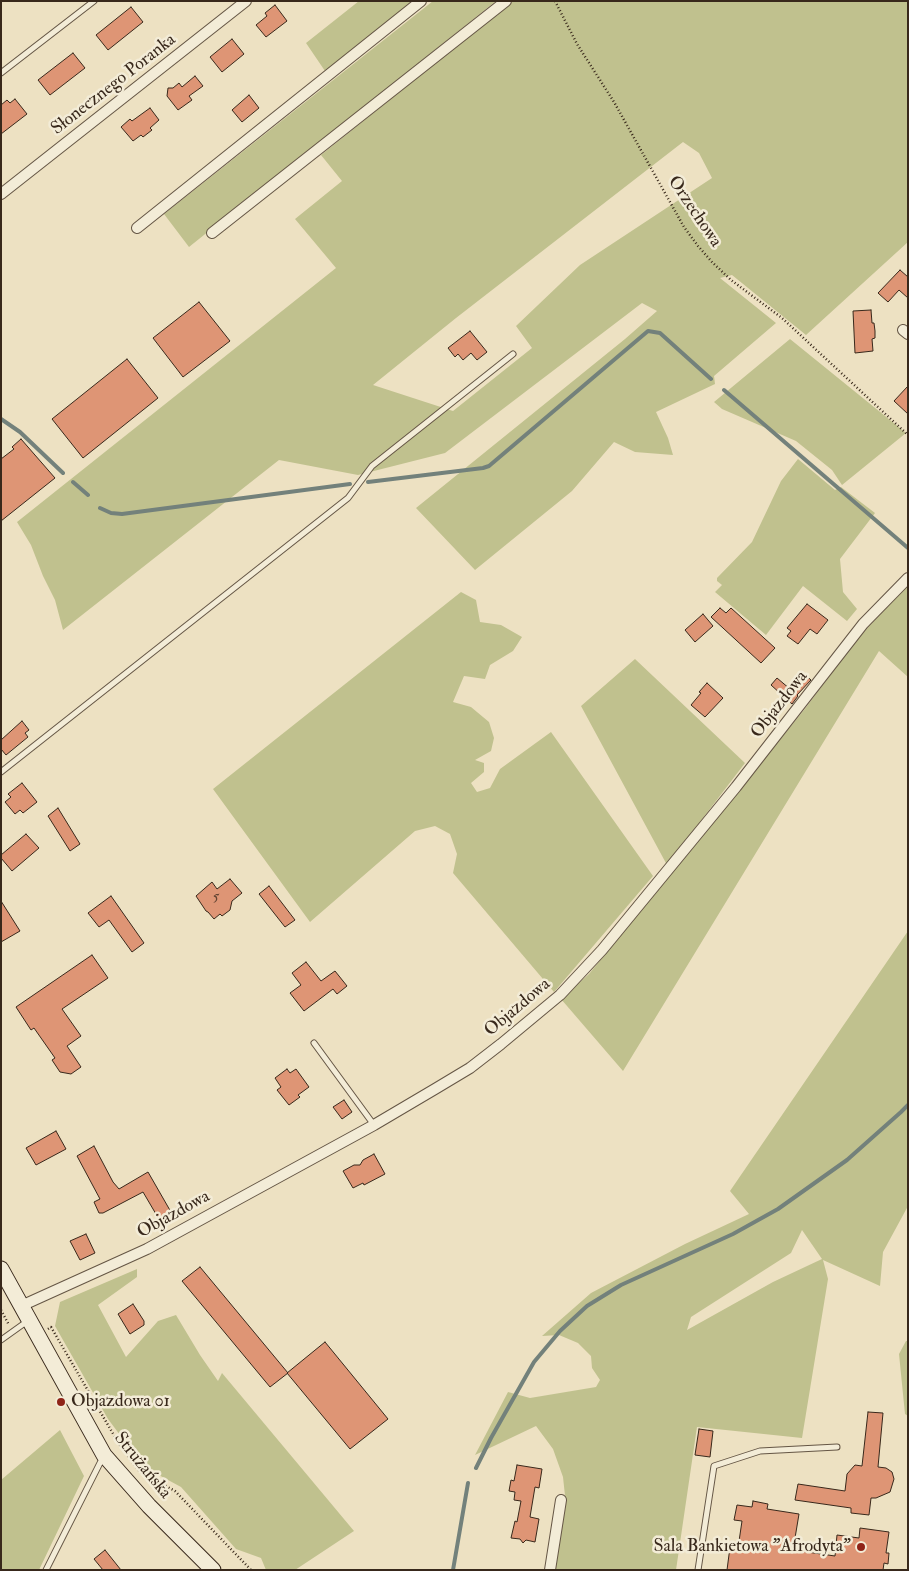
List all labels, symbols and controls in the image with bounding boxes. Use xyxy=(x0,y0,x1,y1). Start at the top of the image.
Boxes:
street label: Słonecznego Poranka xyxy=(47,30,181,140)
street label: Orzechowa xyxy=(662,172,726,252)
street label: Objazdowa xyxy=(747,667,813,743)
house number: 5 xyxy=(213,889,219,907)
street label: Objazdowa xyxy=(481,974,555,1042)
street label: Objazdowa xyxy=(134,1186,214,1244)
place label: Objazdowa 01 xyxy=(71,1391,170,1413)
marker: Objazdowa 01 xyxy=(55,1396,67,1408)
street label: Strużańska xyxy=(109,1428,175,1504)
place label: Sala Bankietowa "Afrodyta" xyxy=(653,1536,851,1558)
marker: Sala Bankietowa "Afrodyta" xyxy=(855,1541,867,1553)

